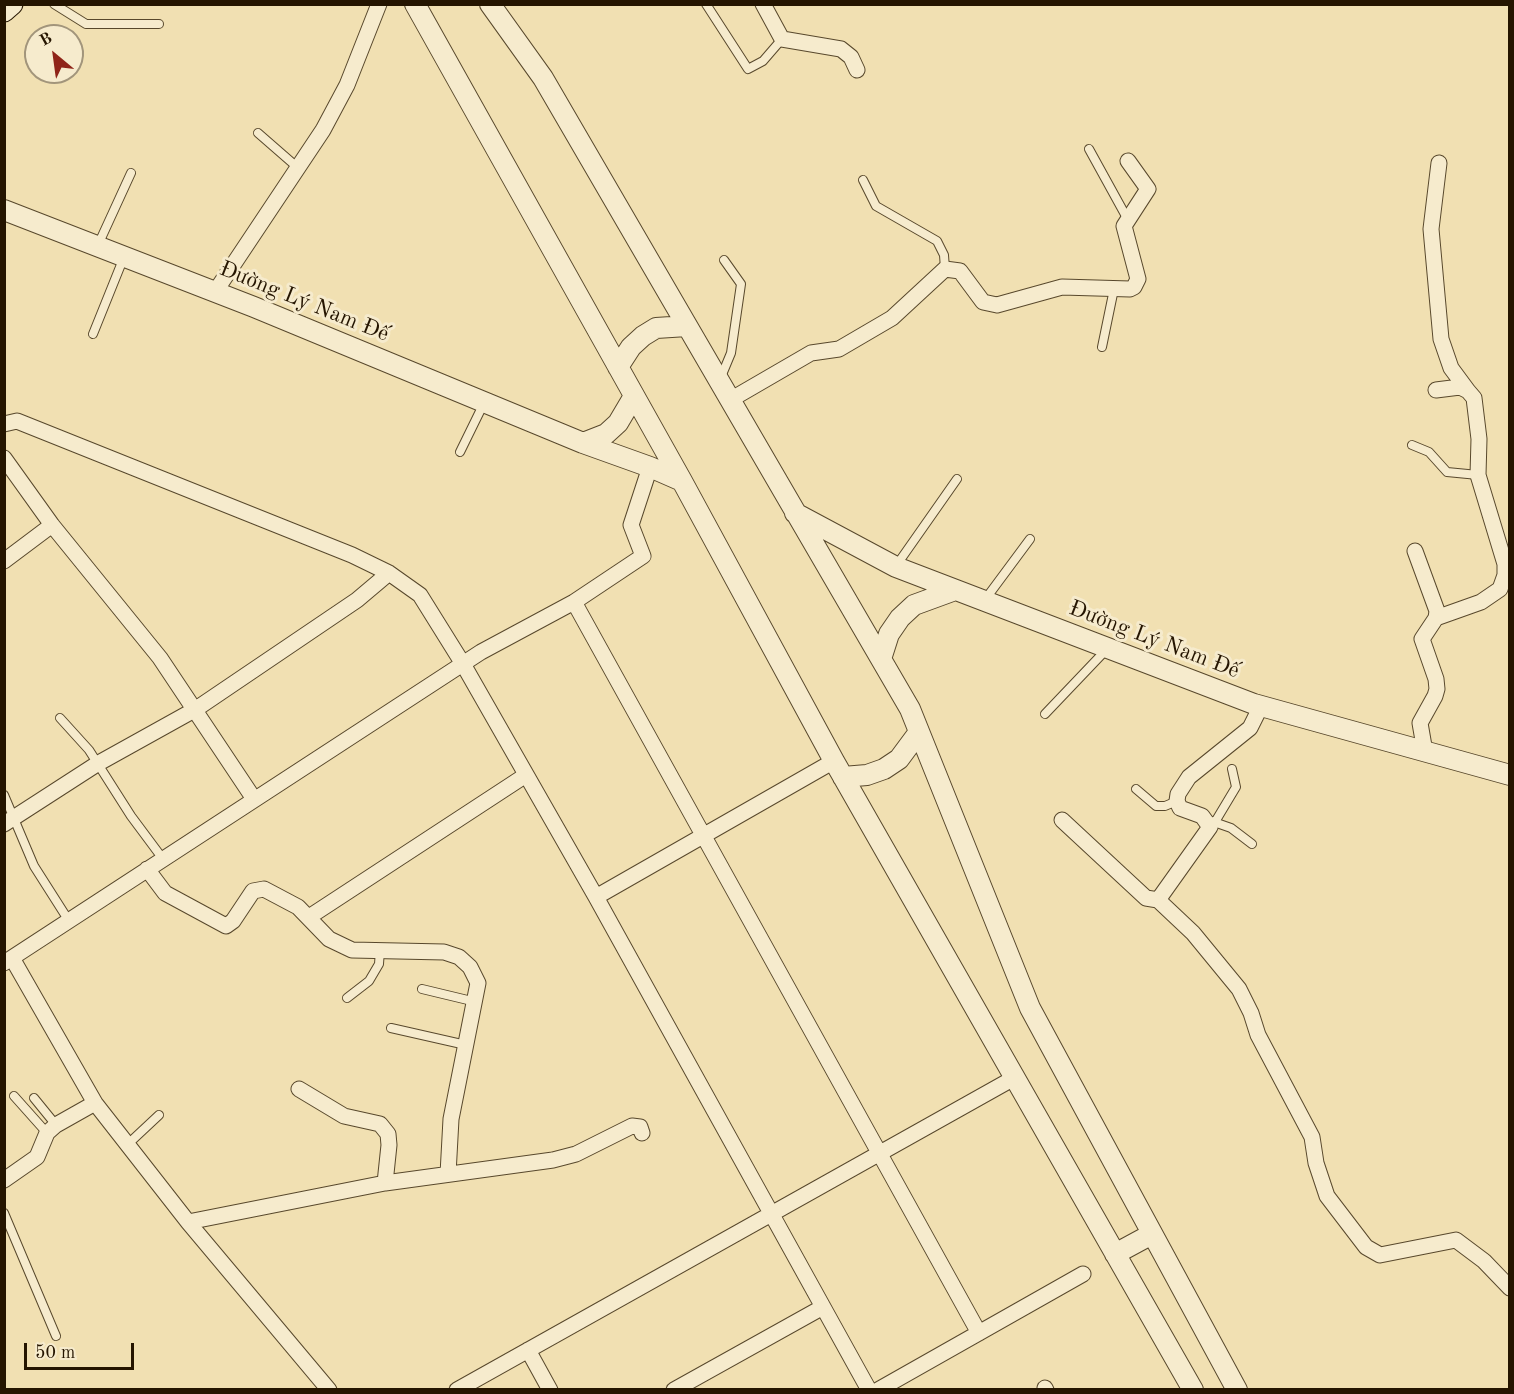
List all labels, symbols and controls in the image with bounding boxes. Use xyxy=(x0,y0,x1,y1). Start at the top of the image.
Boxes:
north arrow xyxy=(24,24,84,84)
text: B xyxy=(37,30,55,50)
street label: Đường Lý Nam Đế xyxy=(215,256,393,348)
street label: Đường Lý Nam Đế xyxy=(1065,595,1243,685)
scale bar xyxy=(27,1331,136,1369)
text: 50 m xyxy=(35,1344,75,1362)

